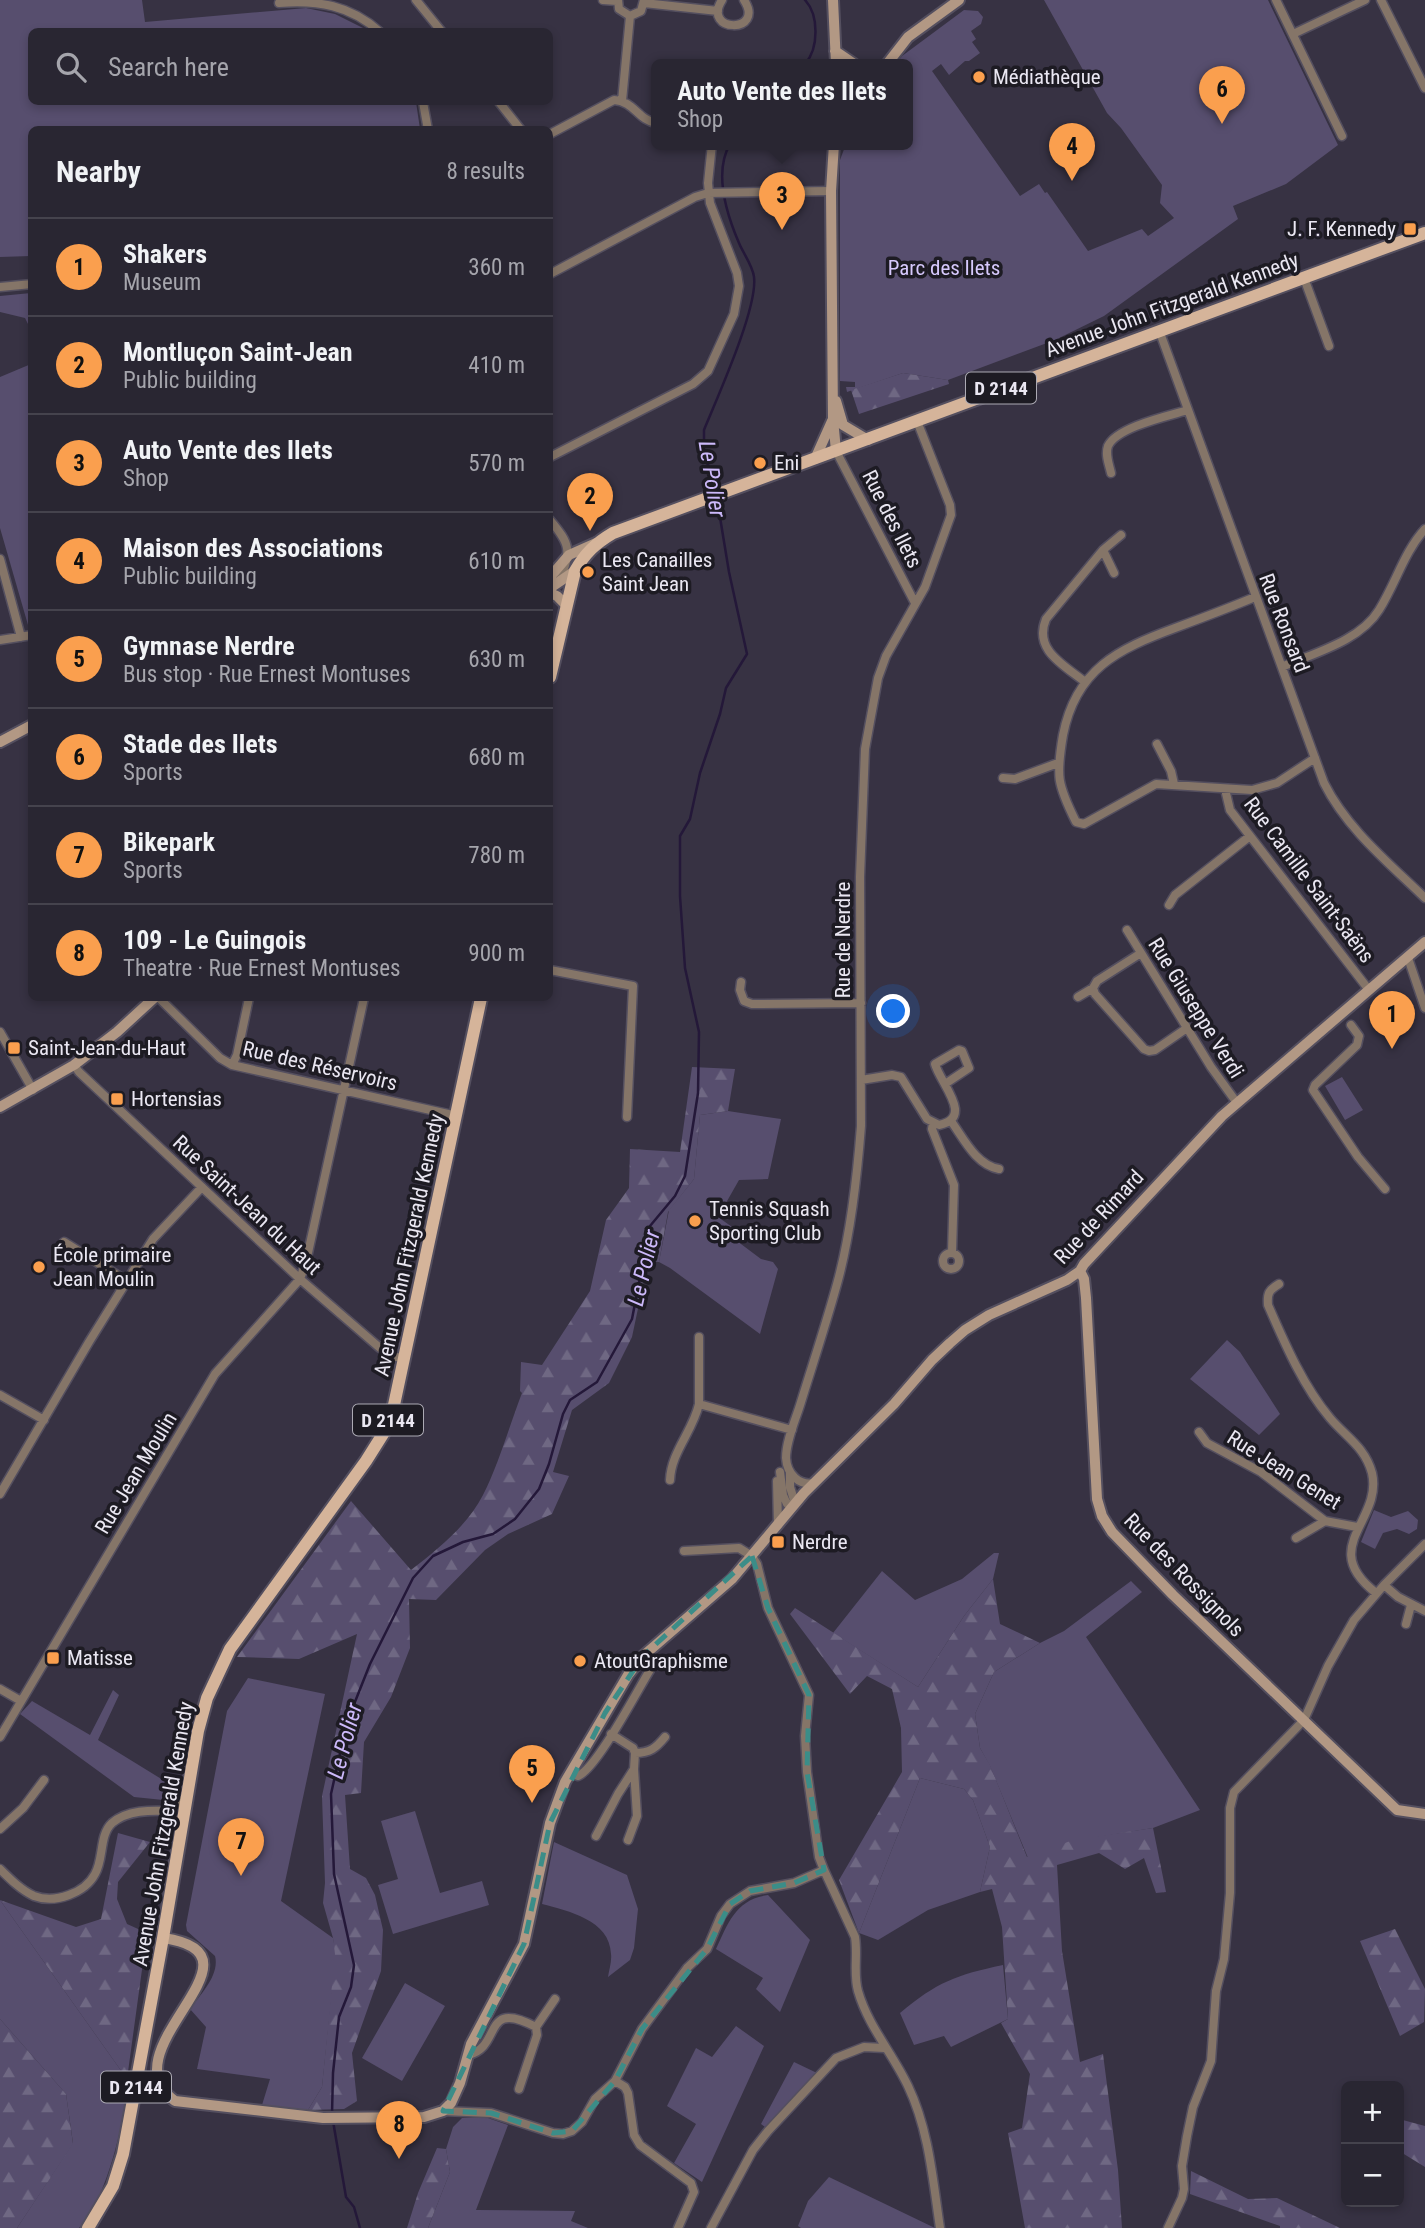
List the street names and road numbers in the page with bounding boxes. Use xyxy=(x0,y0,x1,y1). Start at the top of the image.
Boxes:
street label: Avenue John Fitzgerald Kennedy xyxy=(1042,248,1302,362)
road number: D 2144 xyxy=(966,372,1036,404)
street label: Rue des Ilets xyxy=(857,466,927,572)
street label: Rue Ronsard xyxy=(1254,570,1314,676)
street label: Rue Camille Saint-Saëns xyxy=(1239,793,1379,967)
street label: Rue de Nerdre xyxy=(831,882,855,998)
street label: Rue Giuseppe Verdi xyxy=(1143,933,1249,1083)
street label: Rue des Réservoirs xyxy=(240,1037,400,1095)
street label: Avenue John Fitzgerald Kennedy xyxy=(369,1111,449,1379)
street label: Rue Saint-Jean du Haut xyxy=(168,1130,326,1280)
street label: Rue de Rimard xyxy=(1049,1165,1149,1269)
road number: D 2144 xyxy=(353,1404,423,1436)
street label: Rue Jean Moulin xyxy=(90,1408,182,1538)
street label: Rue Jean Genet xyxy=(1223,1426,1345,1514)
street label: Rue des Rossignols xyxy=(1119,1508,1249,1642)
street label: Avenue John Fitzgerald Kennedy xyxy=(128,1700,198,1968)
road number: D 2144 xyxy=(101,2072,171,2102)

